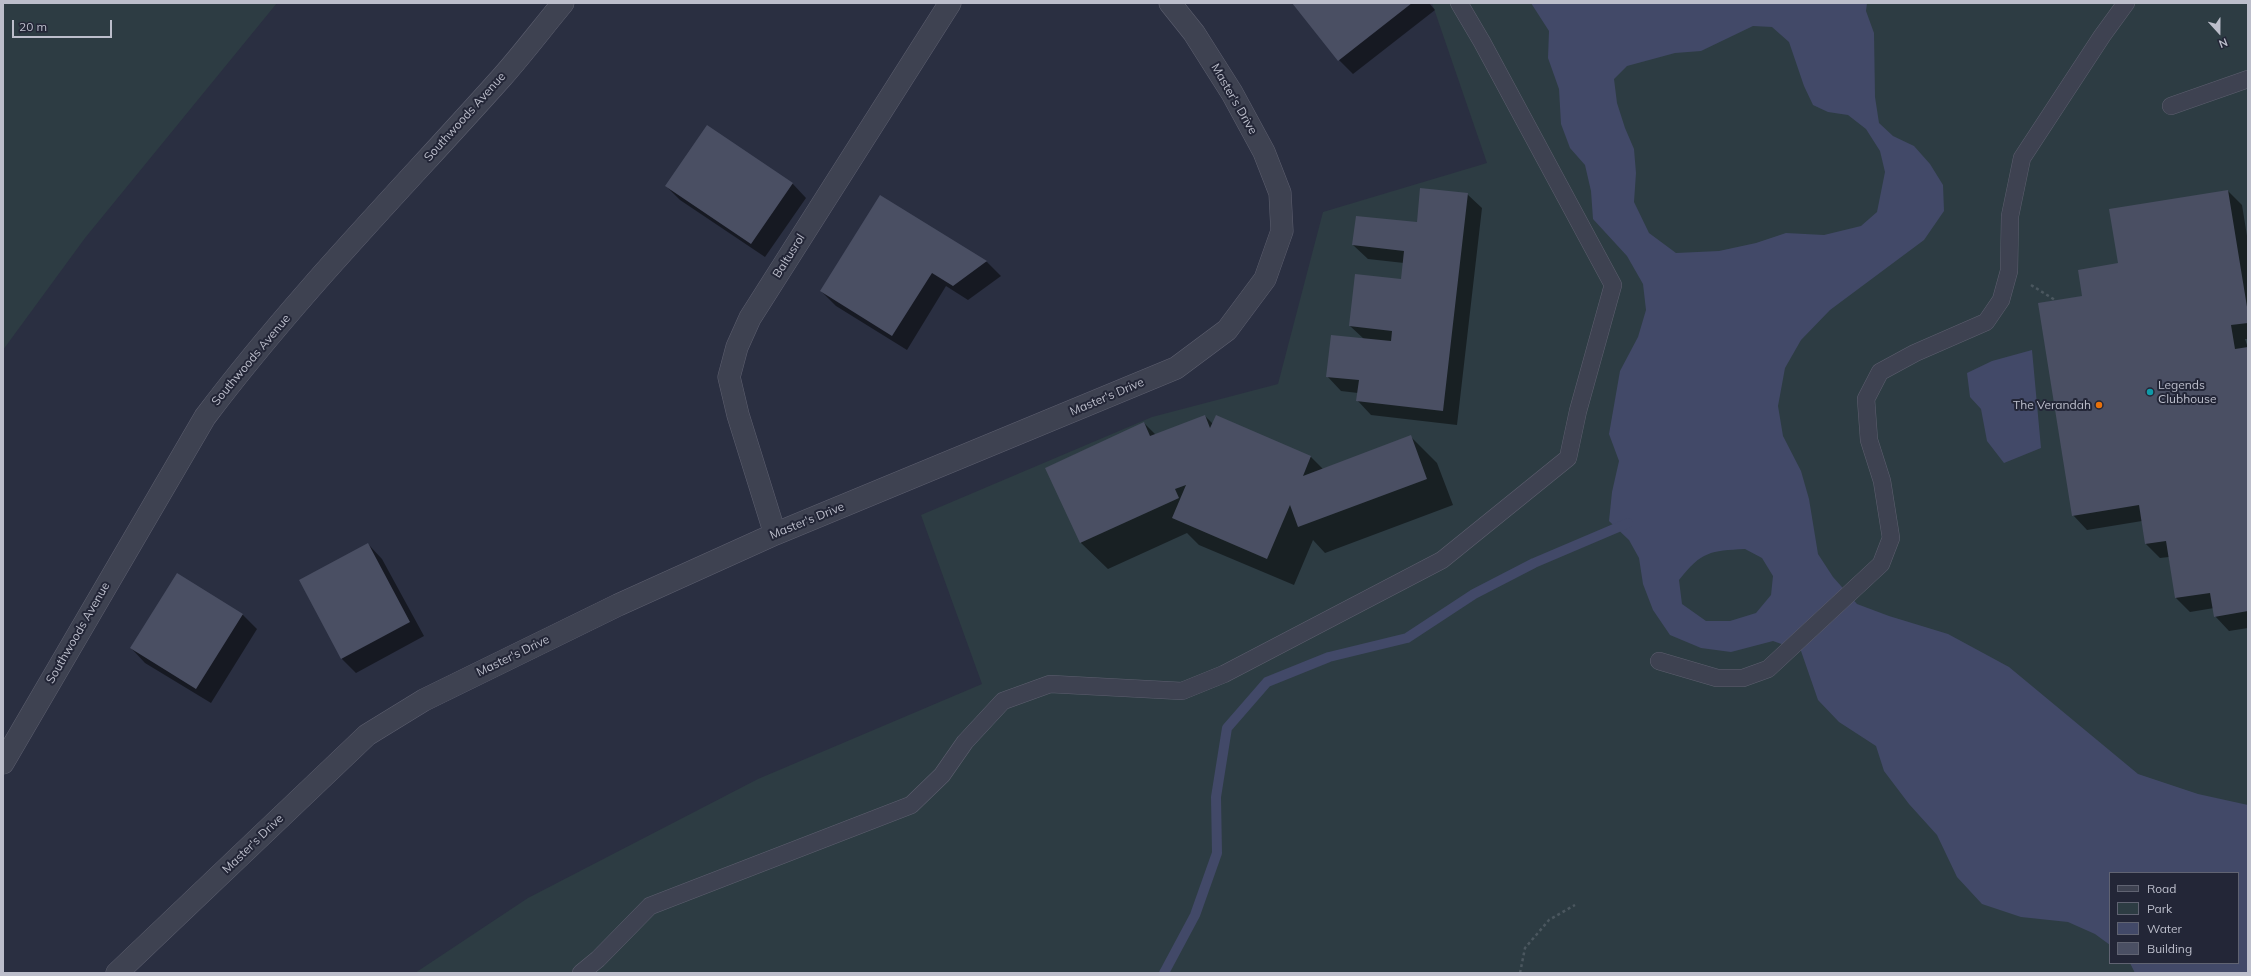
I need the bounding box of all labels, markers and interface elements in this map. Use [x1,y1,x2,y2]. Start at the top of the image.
scale bar [14,12,114,38]
north arrow [2199,12,2239,52]
text: 20 m [19,19,47,34]
text: N [2217,35,2230,51]
street label: Master's Drive [1208,61,1260,137]
street label: Southwoods Avenue [421,70,509,164]
street label: Baltusrol [770,231,808,281]
street label: Southwoods Avenue [209,311,293,409]
street label: Master's Drive [1068,375,1146,419]
place label: Legends Clubhouse [2158,378,2216,406]
marker: Legends Clubhouse [2145,387,2155,397]
place label: The Verandah [2013,398,2091,412]
marker: The Verandah [2094,400,2104,410]
street label: Master's Drive [768,500,846,542]
street label: Southwoods Avenue [43,580,113,686]
street label: Master's Drive [474,632,552,680]
street label: Master's Drive [220,811,286,877]
legend [2109,872,2239,964]
text: Road [2147,881,2176,896]
text: Park [2147,901,2172,916]
text: Water [2147,921,2182,936]
text: Building [2147,941,2192,956]

